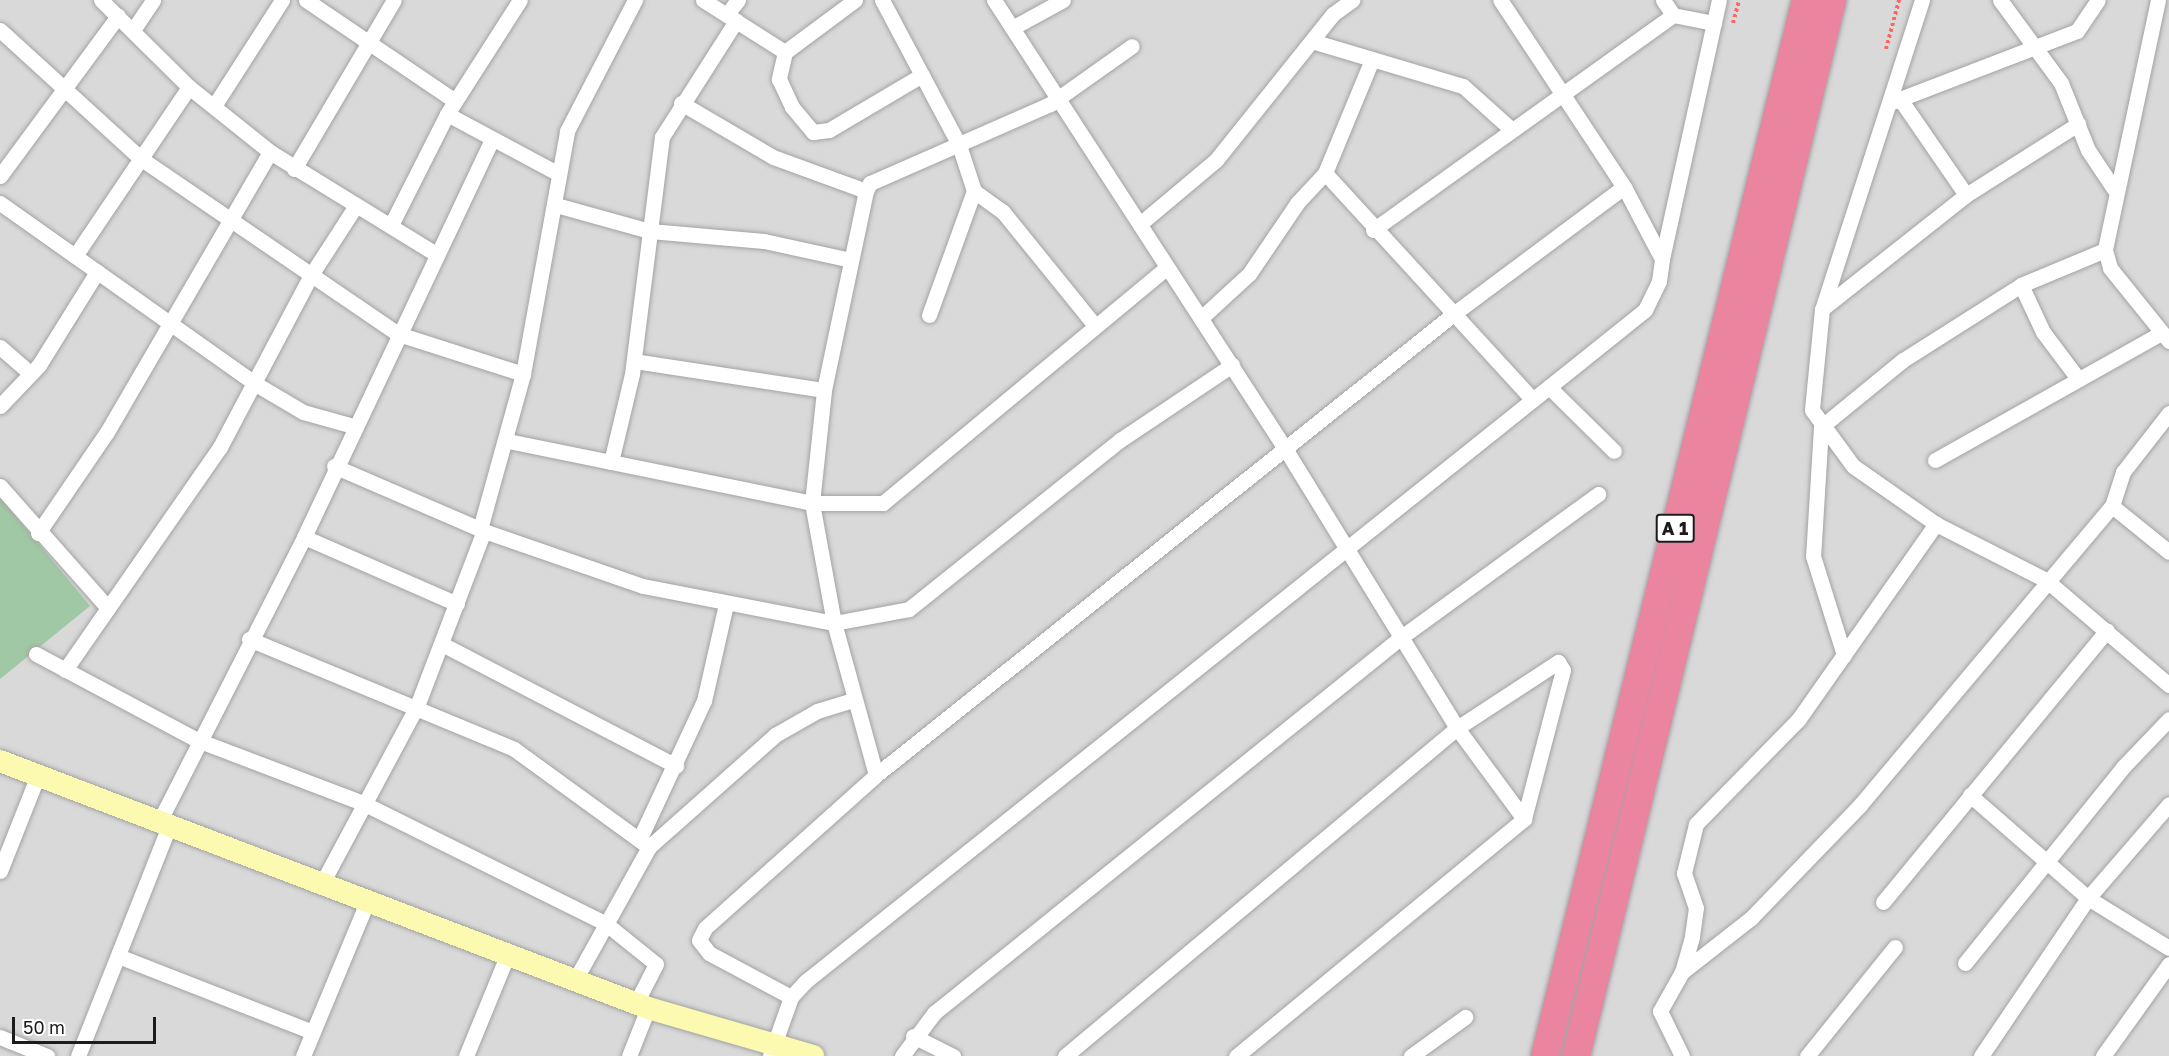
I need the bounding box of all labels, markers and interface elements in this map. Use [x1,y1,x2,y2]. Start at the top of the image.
road number: A 1 [1656,513,1694,543]
scale bar [15,1005,159,1043]
text: 50 m [23,1016,65,1038]

